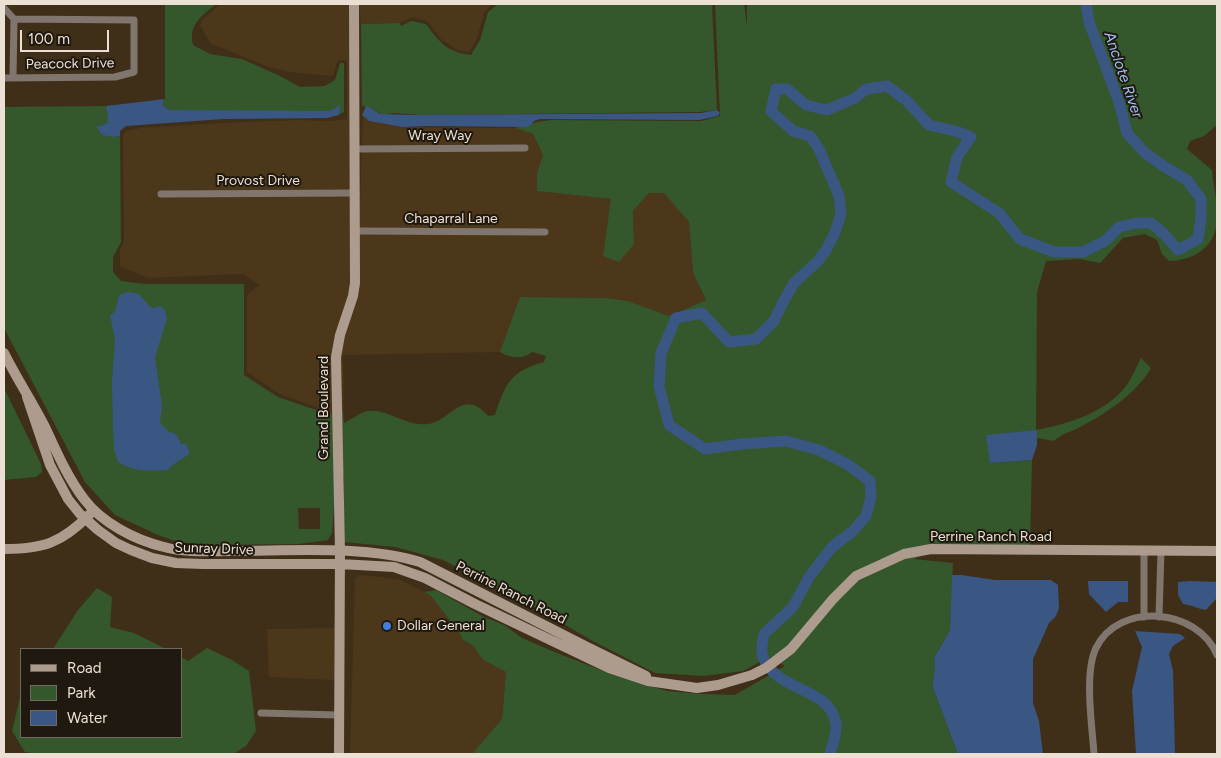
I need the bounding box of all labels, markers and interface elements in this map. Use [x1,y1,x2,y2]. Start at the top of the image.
scale bar [22,20,111,52]
water label: Anclote River [1100,29,1146,121]
text: 100 m [28,30,70,48]
street label: Peacock Drive [26,55,114,73]
street label: Wray Way [408,128,472,144]
street label: Provost Drive [216,173,300,189]
street label: Chaparral Lane [404,211,498,227]
street label: Grand Boulevard [316,356,332,460]
street label: Perrine Ranch Road [930,529,1052,545]
street label: Sunray Drive [174,539,254,559]
street label: Perrine Ranch Road [453,558,569,628]
place label: Dollar General [397,618,485,634]
marker: Dollar General [381,620,393,632]
legend [20,648,182,738]
text: Road [67,659,102,677]
text: Park [67,684,96,702]
text: Water [67,709,107,727]

